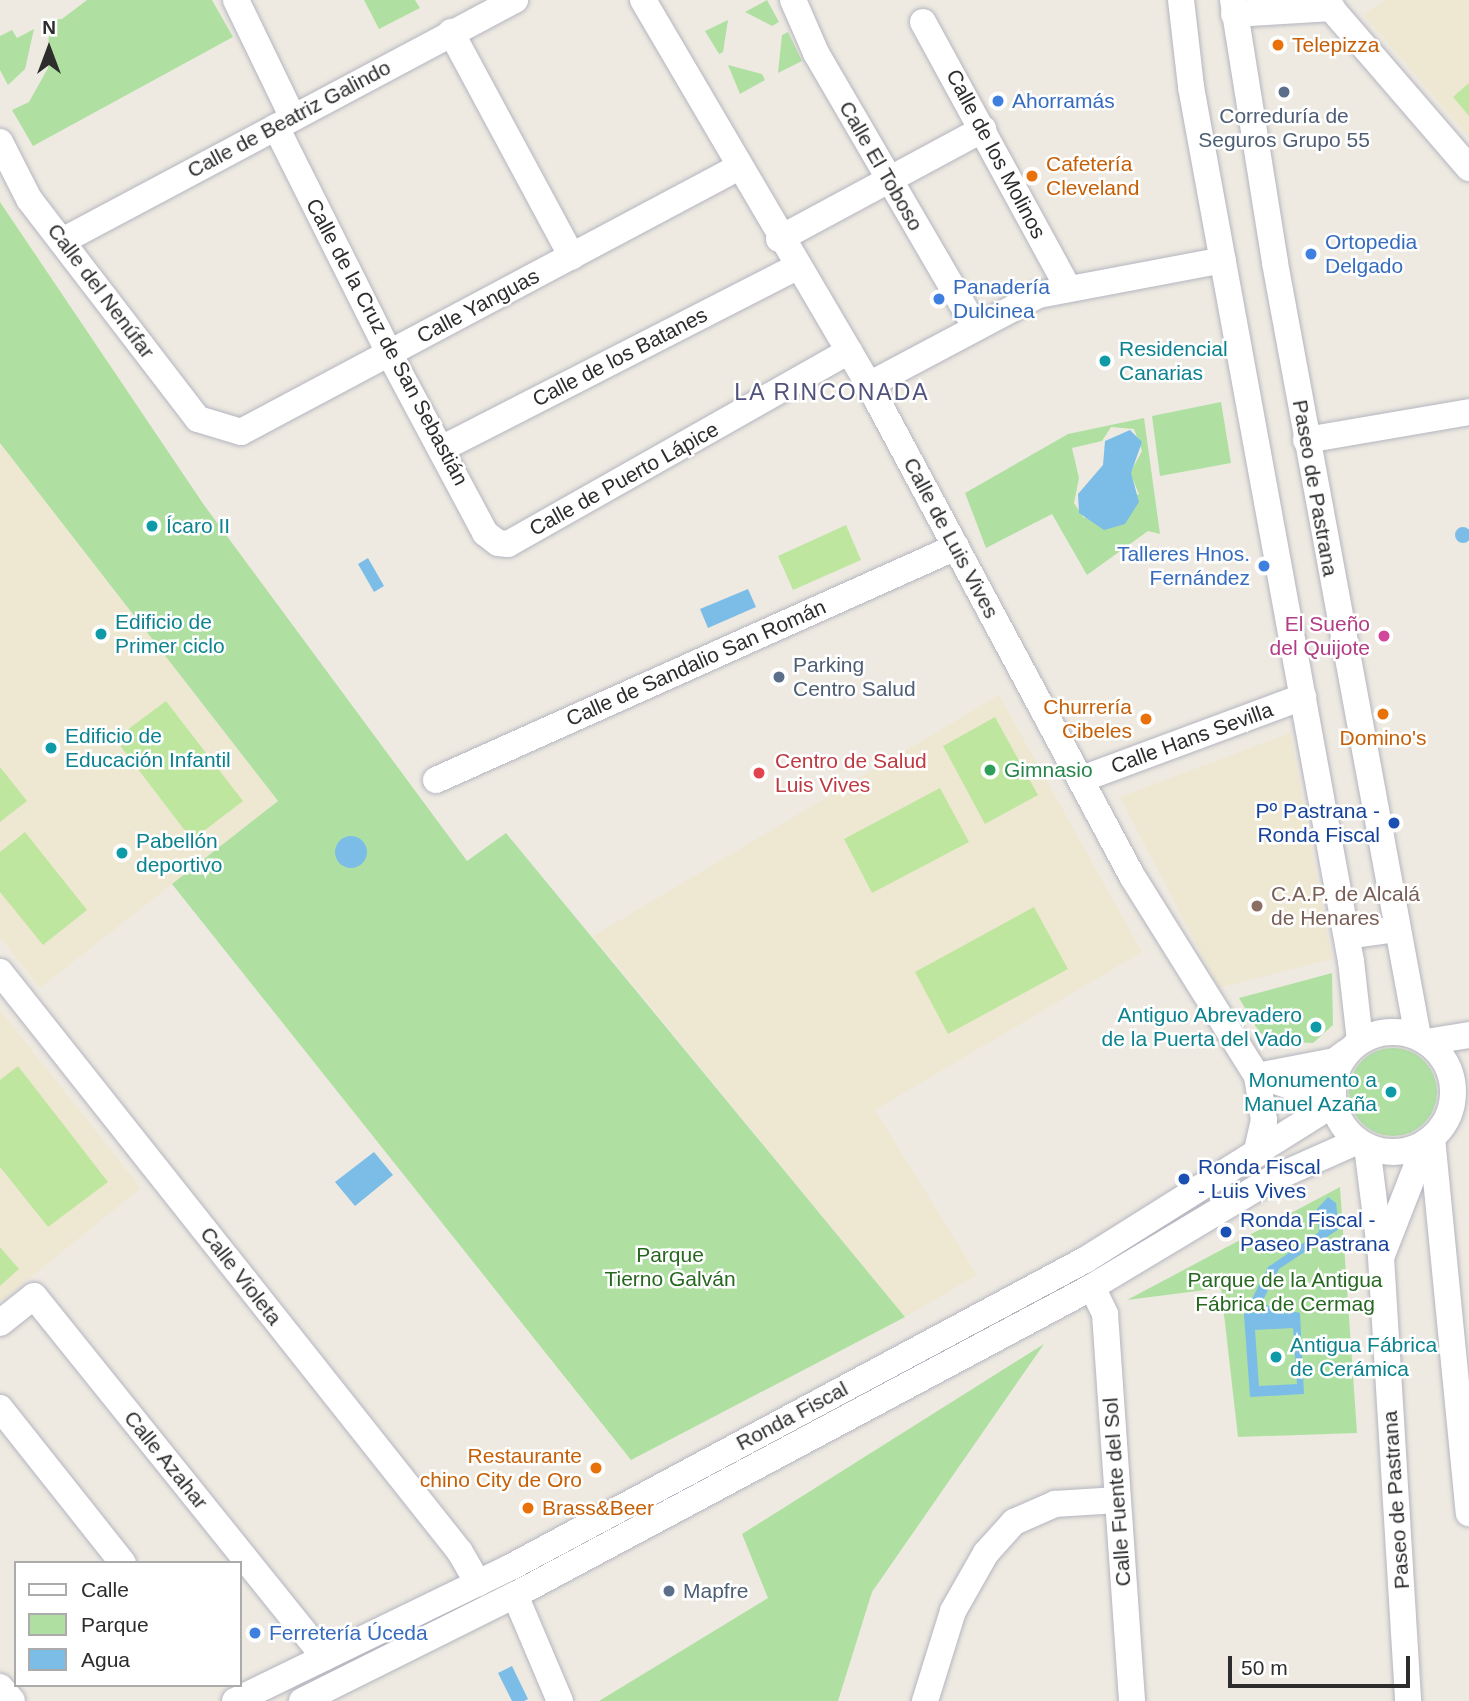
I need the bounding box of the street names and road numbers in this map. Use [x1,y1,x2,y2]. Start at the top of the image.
street label: Calle de Beatriz Galindo [183,55,395,183]
street label: Calle de los Molinos [941,65,1051,243]
street label: Calle El Toboso [834,97,928,235]
street label: Calle de la Cruz de San Sebastián [301,194,473,490]
street label: Calle del Nenúfar [42,219,160,363]
street label: Calle Yanguas [412,263,544,349]
street label: Calle de los Batanes [528,302,712,412]
street label: Paseo de Pastrana [1287,398,1343,578]
street label: Calle de Puerto Lápice [525,416,723,542]
street label: Calle de Luis Vives [898,453,1004,623]
street label: Calle de Sandalio San Román [562,594,830,732]
street label: Calle Hans Sevilla [1108,697,1276,779]
street label: Calle Violeta [195,1222,287,1330]
street label: Ronda Fiscal [732,1376,852,1456]
street label: Calle Fuente del Sol [1098,1397,1136,1587]
street label: Calle Azahar [118,1405,214,1515]
street label: Paseo de Pastrana [1377,1410,1415,1590]

